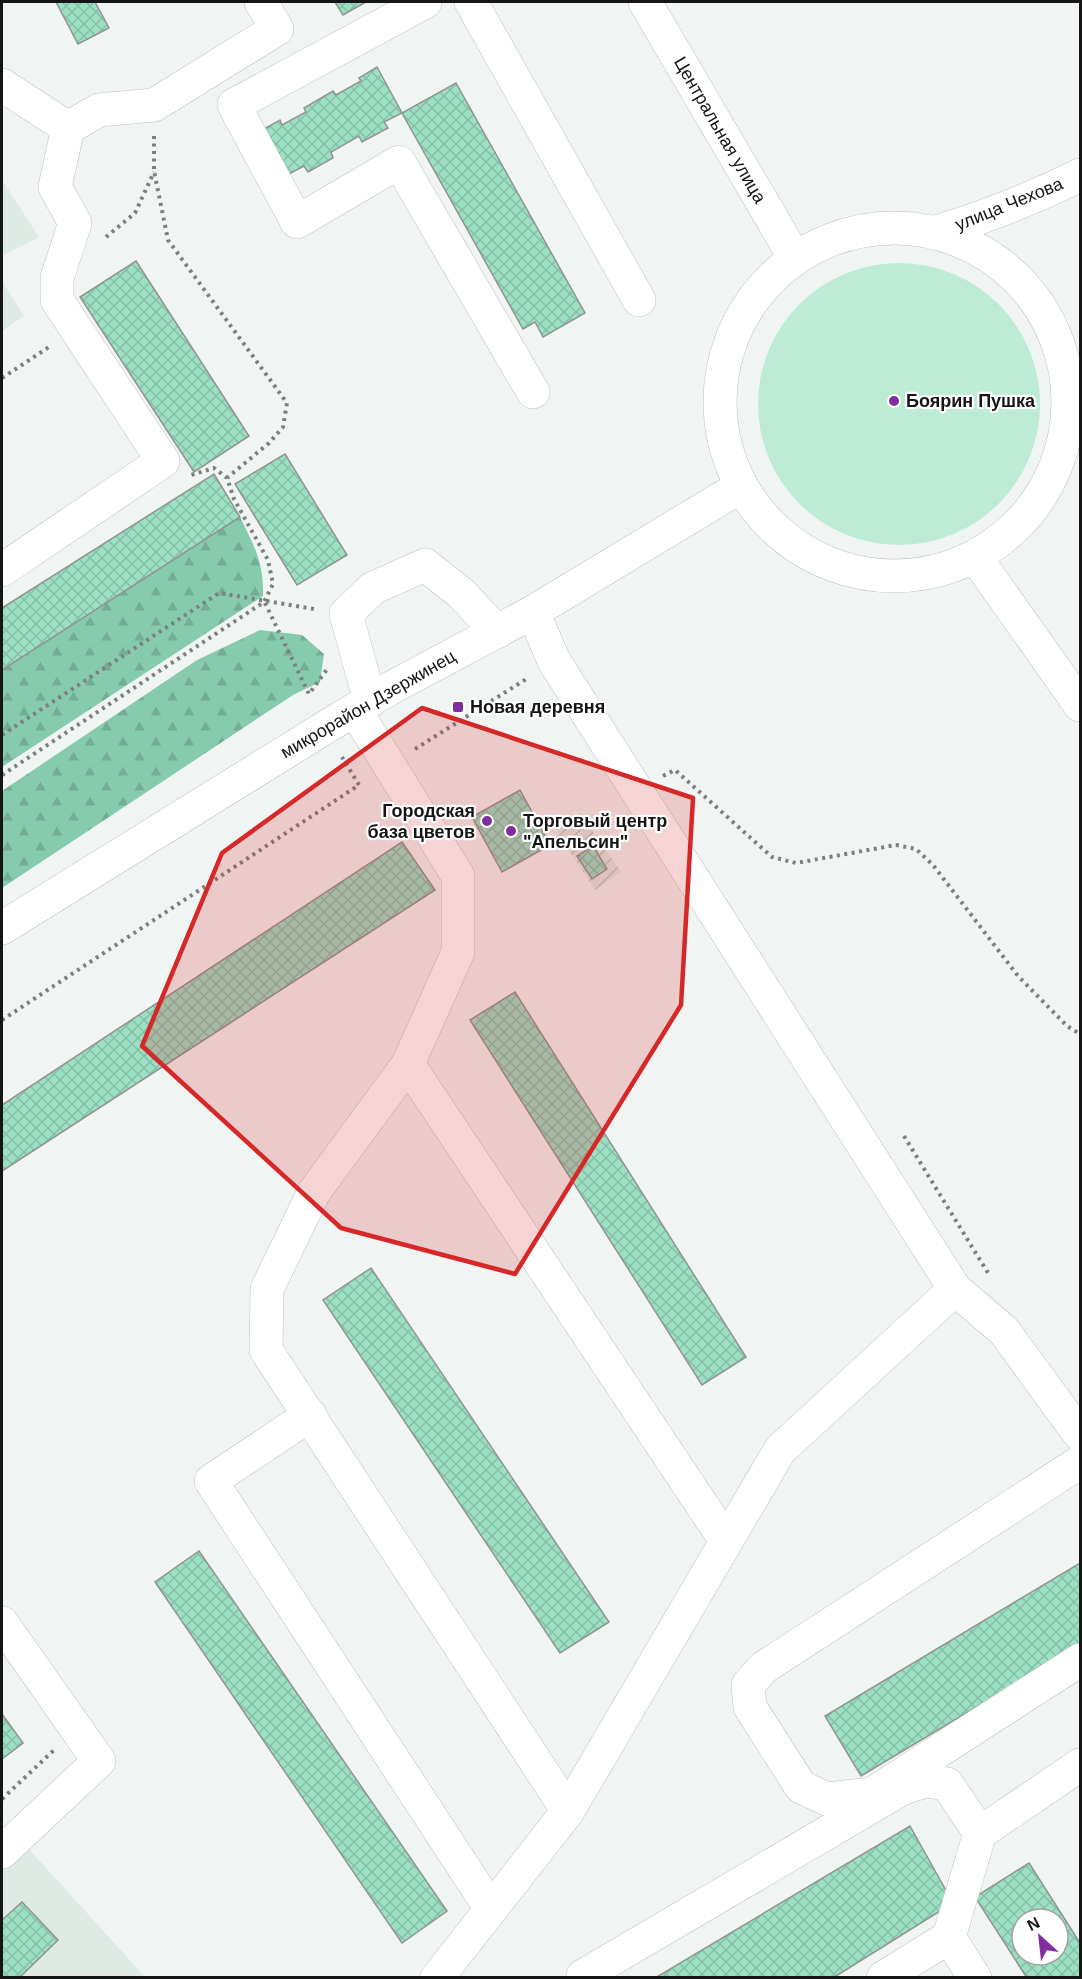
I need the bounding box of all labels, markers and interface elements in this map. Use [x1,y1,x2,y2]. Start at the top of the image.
street label: Центральная улица [670,53,771,208]
street label: улица Чехова [952,173,1067,235]
place label: Боярин Пушка [906,391,1036,411]
marker: Боярин Пушка [887,394,901,408]
street label: микрорайон Дзержинец [277,646,459,762]
place label: Новая деревня [470,697,605,717]
marker: Новая деревня [451,700,465,714]
place label: Городская база цветов [368,801,475,842]
place label: Торговый центр "Апельсин" [523,811,667,852]
marker: Городская база цветов [480,814,494,828]
marker: Торговый центр "Апельсин" [504,824,518,838]
north arrow [1010,1907,1070,1967]
text: N [1024,1914,1042,1934]

